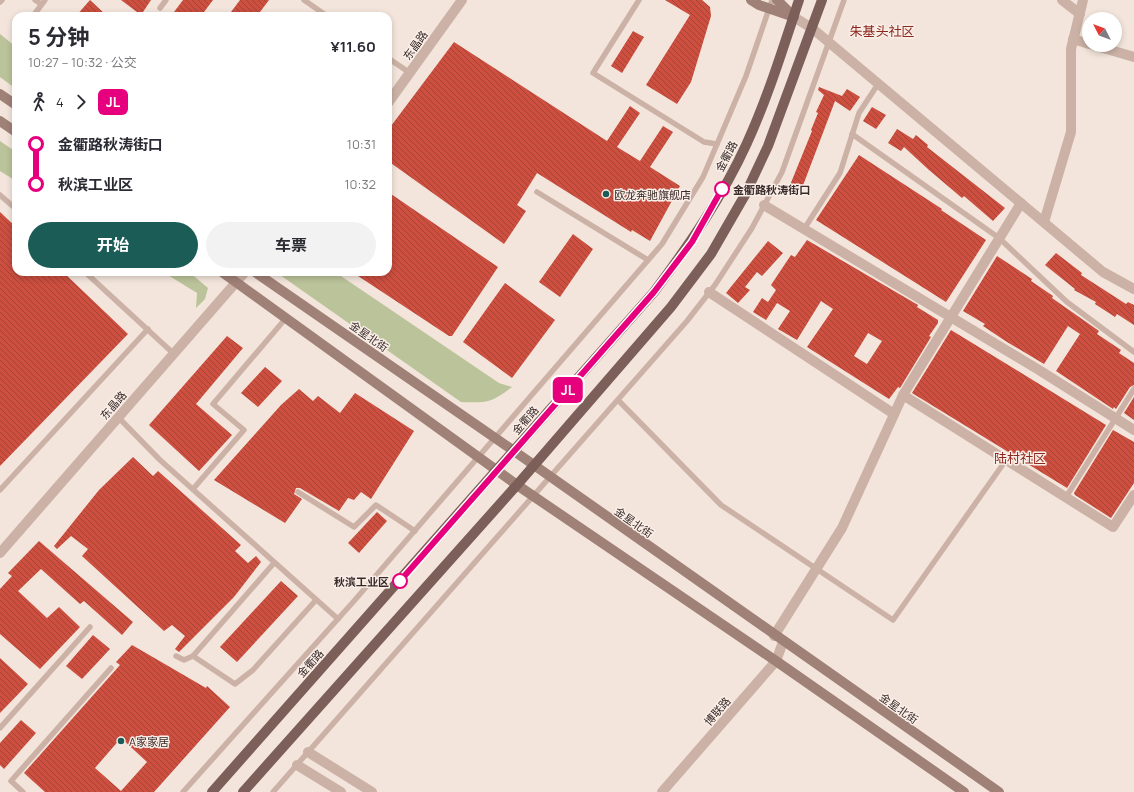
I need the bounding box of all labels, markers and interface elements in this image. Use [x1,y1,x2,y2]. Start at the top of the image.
north arrow [1082,12,1122,52]
map controls [1082,12,1122,52]
text: 5 分钟 [28,22,89,52]
district label: 朱基头社区 [849,22,915,40]
street label: 东晶路 [399,27,431,63]
text: ¥11.60 [331,36,376,57]
text: 10:27 – 10:32 · 公交 [28,53,137,71]
icon: walk [28,91,50,113]
icon: forward [70,91,92,113]
text: JL [106,92,120,111]
text: 4 [56,93,64,111]
text: 金衢路秋涛街口 [58,134,163,155]
text: 10:31 [347,135,376,153]
street label: 金衢路 [712,138,740,174]
text: 秋滨工业区 [58,174,133,195]
text: 10:32 [345,175,376,193]
marker: 金衢路秋涛街口 [714,181,730,197]
place label: 金衢路秋涛街口 [733,182,810,197]
place label: 欧龙奔驰旗舰店 [614,187,691,202]
marker: 欧龙奔驰旗舰店 [601,189,611,199]
button: 开始 [28,222,198,268]
button: 车票 [206,222,376,268]
street label: 金星北街 [347,317,391,355]
line badge: JL [550,377,586,403]
text: JL [561,380,575,399]
street label: 东晶路 [97,388,129,422]
street label: 金衢路 [509,403,541,437]
district label: 陆村社区 [994,449,1046,467]
street label: 金星北街 [612,503,656,541]
marker: 秋滨工业区 [392,573,408,589]
place label: 秋滨工业区 [334,574,389,589]
street label: 金衢路 [293,646,327,680]
street label: 金星北街 [877,689,921,727]
street label: 博联路 [701,694,733,728]
place label: A家家居 [129,734,169,749]
marker: A家家居 [116,736,126,746]

